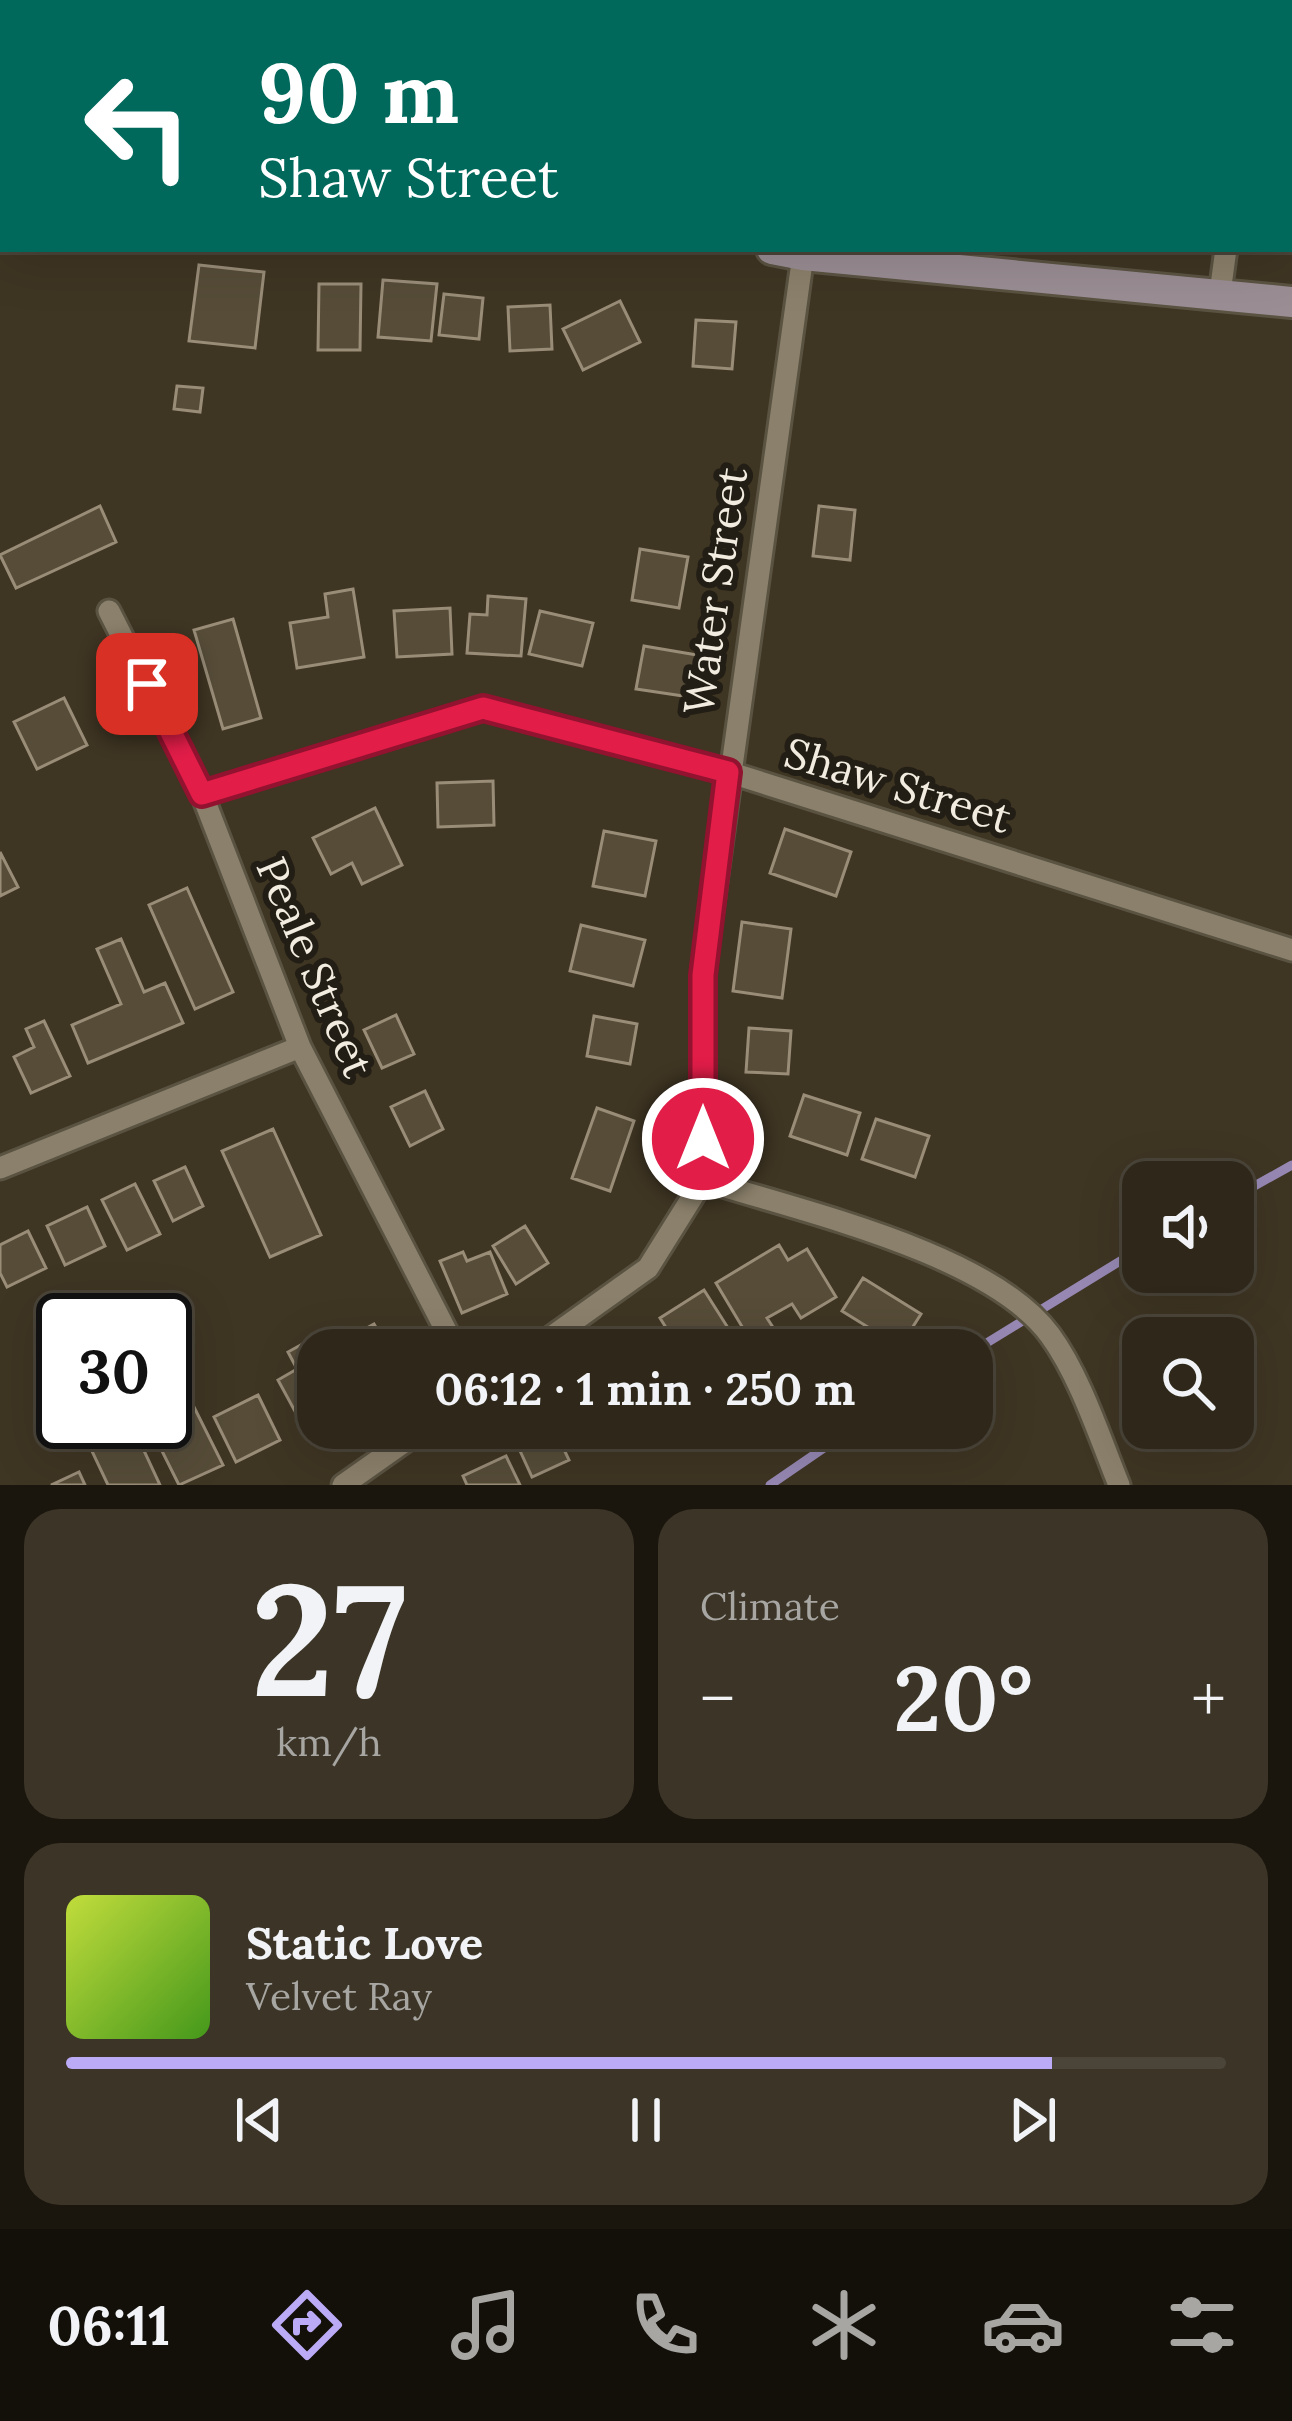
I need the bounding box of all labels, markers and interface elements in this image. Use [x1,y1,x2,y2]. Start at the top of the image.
text: 90 m [258,38,459,146]
icon: left [60,48,216,204]
text: Shaw Street [258,143,559,212]
street label: Water Street [671,463,759,718]
pin [96,633,198,735]
icon: arrive [114,651,180,717]
street label: Shaw Street [778,725,1018,845]
street label: Peale Street [244,849,386,1086]
position arrow [640,1076,766,1202]
map controls [1122,1161,1254,1449]
button: sound [1122,1161,1254,1293]
speed limit sign: 30 [36,1293,192,1449]
button: search [1122,1317,1254,1449]
text: 06:12 · 1 min · 250 m [435,1360,855,1417]
text: 27 [251,1539,407,1739]
text: Climate [700,1581,840,1631]
text: 20° [893,1640,1033,1756]
text: − [700,1656,735,1740]
text: + [1191,1656,1226,1740]
text: km/h [276,1717,382,1767]
text: Static Love [246,1914,483,1971]
text: Velvet Ray [246,1971,432,2021]
icon: previous [226,2087,292,2153]
icon: pause [613,2087,679,2153]
icon: next [1000,2087,1066,2153]
icon: directions [265,2283,349,2367]
icon: music [444,2283,528,2367]
icon: phone [623,2283,707,2367]
icon: climate [802,2283,886,2367]
icon: car [981,2283,1065,2367]
icon: filters [1160,2283,1244,2367]
text: 06:11 [48,2291,170,2360]

